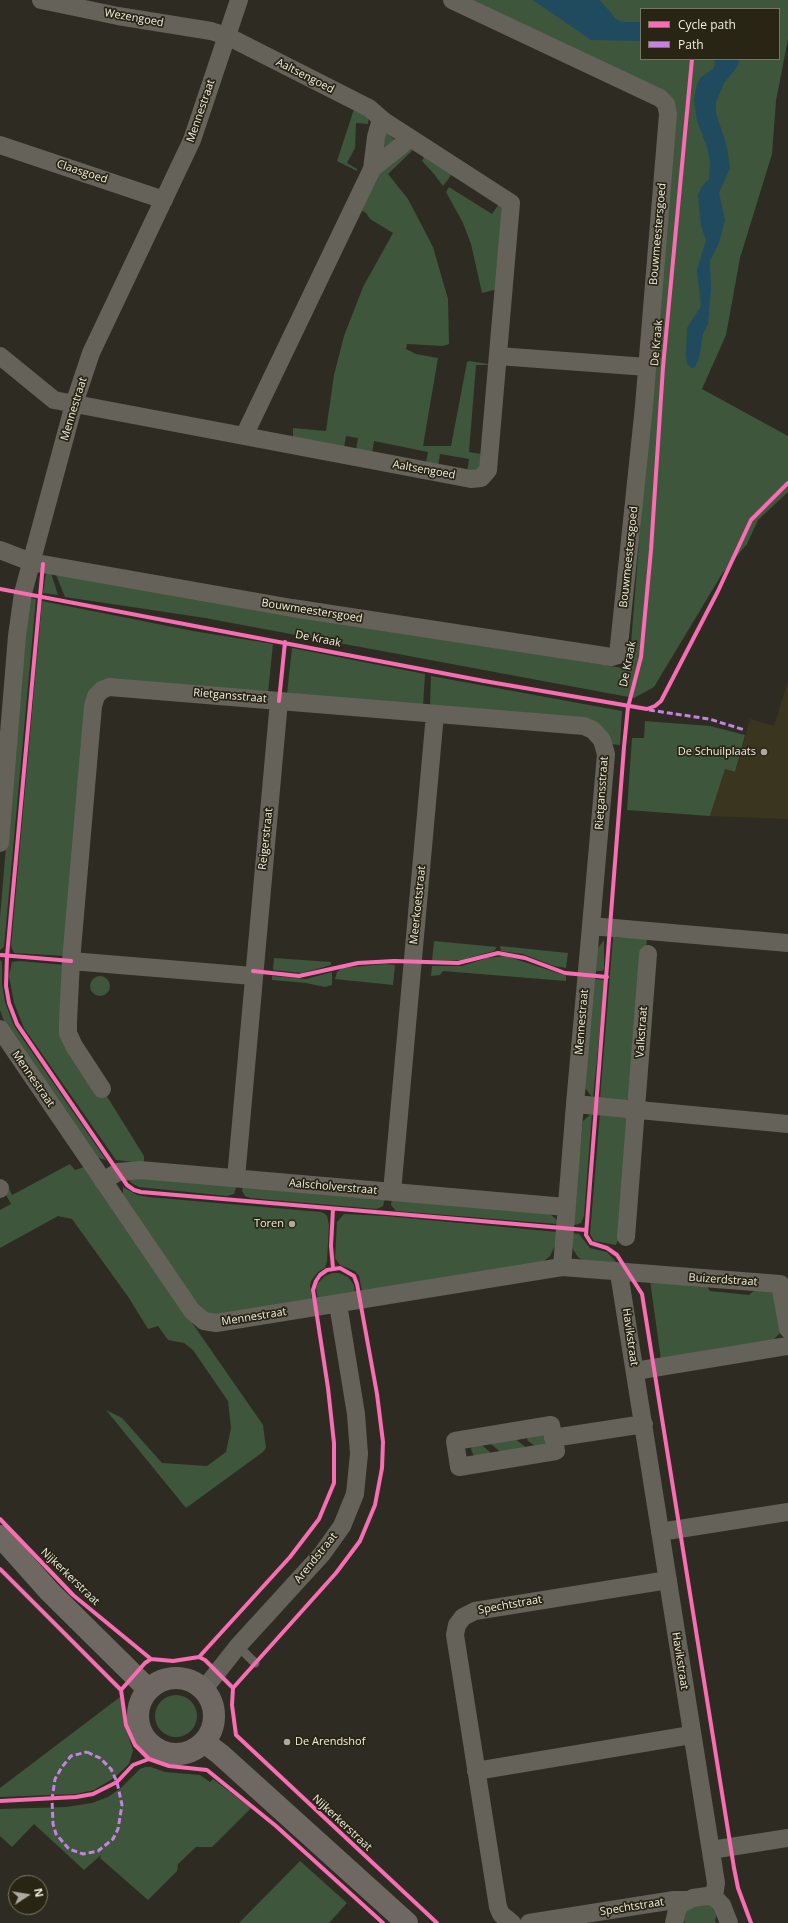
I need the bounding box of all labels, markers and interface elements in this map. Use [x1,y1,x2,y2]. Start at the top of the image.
street label: Wezengoed [103,6,165,30]
legend [640,8,780,60]
text: Cycle path [678,16,736,33]
text: Path [678,36,704,53]
street label: Aaltsengoed [274,56,336,96]
street label: Mennestraat [184,78,218,144]
street label: Claasgoed [55,158,109,186]
street label: Bouwmeestersgoed [647,183,669,285]
street label: De Kraak [648,319,666,367]
street label: Mennestraat [58,376,90,442]
street label: Aaltsengoed [392,458,456,482]
street label: Bouwmeestersgoed [617,506,641,608]
street label: Bouwmeestersgoed [261,596,363,626]
street label: De Kraak [294,628,342,650]
street label: De Kraak [617,640,639,688]
street label: Rietgansstraat [193,686,267,706]
place label: De Schuilplaats [678,745,756,759]
marker: De Schuilplaats [759,747,769,757]
street label: Rietgansstraat [593,756,611,830]
street label: Reigerstraat [256,807,276,871]
street label: Meerkoetstraat [407,865,429,945]
street label: Mennestraat [573,989,591,1055]
street label: Valkstraat [634,1006,650,1058]
street label: Mennestraat [9,1048,57,1110]
street label: Aalscholverstraat [288,1177,378,1197]
place label: Toren [254,1217,284,1231]
marker: Toren [287,1219,297,1229]
street label: Buizerdstraat [688,1271,758,1289]
street label: Mennestraat [221,1305,287,1329]
street label: Havikstraat [619,1307,641,1367]
street label: Arendstraat [292,1530,340,1586]
street label: Nijkerkerstraat [38,1546,102,1608]
street label: Spechtstraat [477,1593,543,1617]
street label: Havikstraat [669,1631,691,1691]
place label: De Arendshof [295,1735,365,1749]
marker: De Arendshof [282,1737,292,1747]
street label: Nijkerkerstraat [310,1792,374,1854]
north arrow [8,1875,48,1915]
text: N [31,1887,48,1899]
street label: Spechtstraat [599,1895,665,1919]

